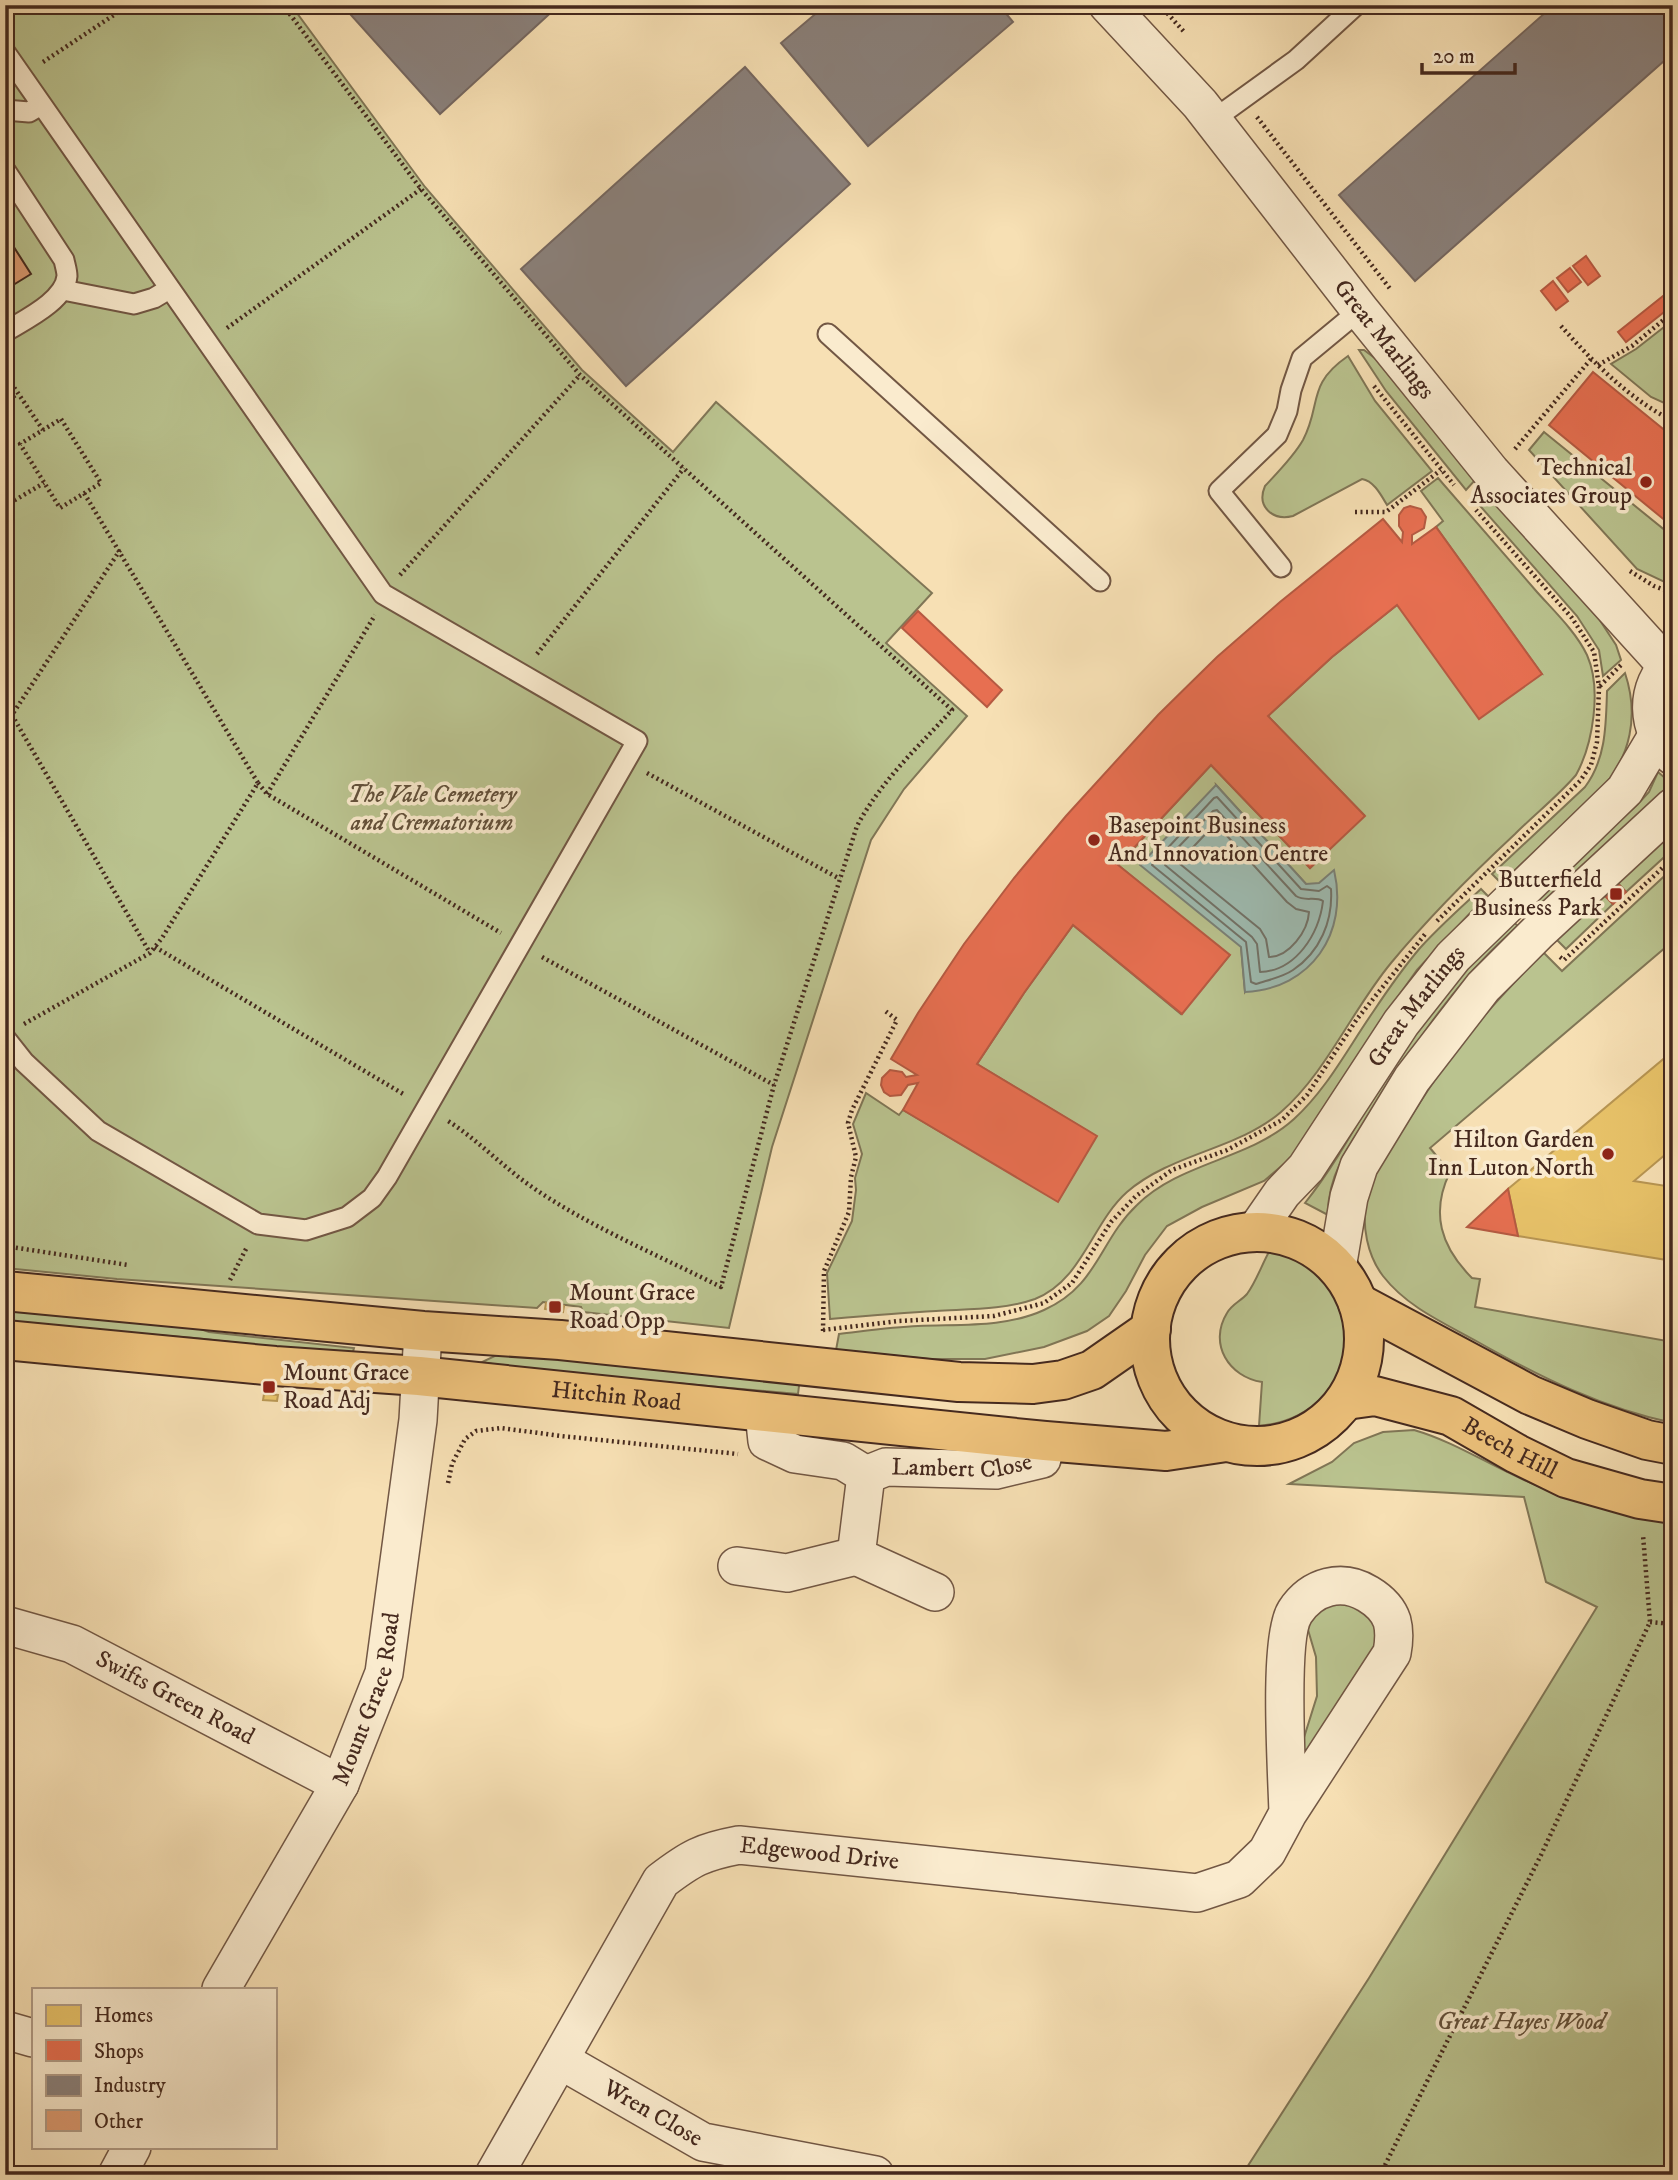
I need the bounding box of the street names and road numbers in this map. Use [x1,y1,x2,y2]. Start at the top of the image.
street label: Great Marlings [1327,273,1441,405]
street label: Great Marlings [1361,938,1471,1073]
street label: Hitchin Road [550,1375,683,1418]
street label: Beech Hill [1457,1411,1563,1487]
street label: Lambert Close [891,1447,1035,1485]
street label: Mount Grace Road [326,1610,407,1790]
street label: Swifts Green Road [90,1644,260,1752]
street label: Edgewood Drive [738,1830,900,1877]
street label: Wren Close [597,2072,708,2154]

